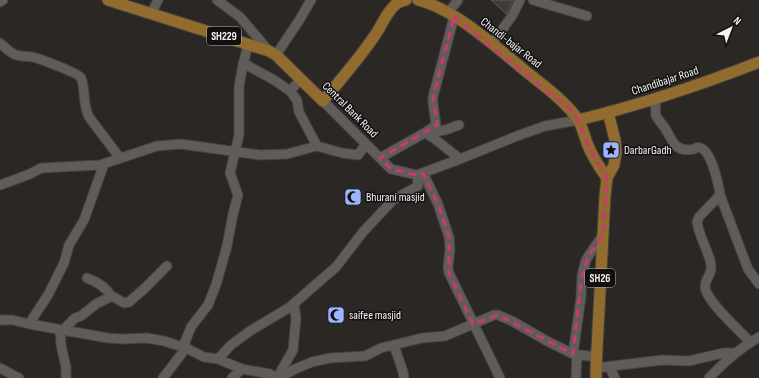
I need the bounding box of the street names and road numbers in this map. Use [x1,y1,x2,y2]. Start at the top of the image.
street label: Chandi-bajar Road [477,14,545,72]
road number: SH229 [207,27,241,45]
street label: Chandibajar Road [630,63,700,99]
street label: Central Bank Road [319,79,381,141]
road number: SH26 [585,269,615,287]

